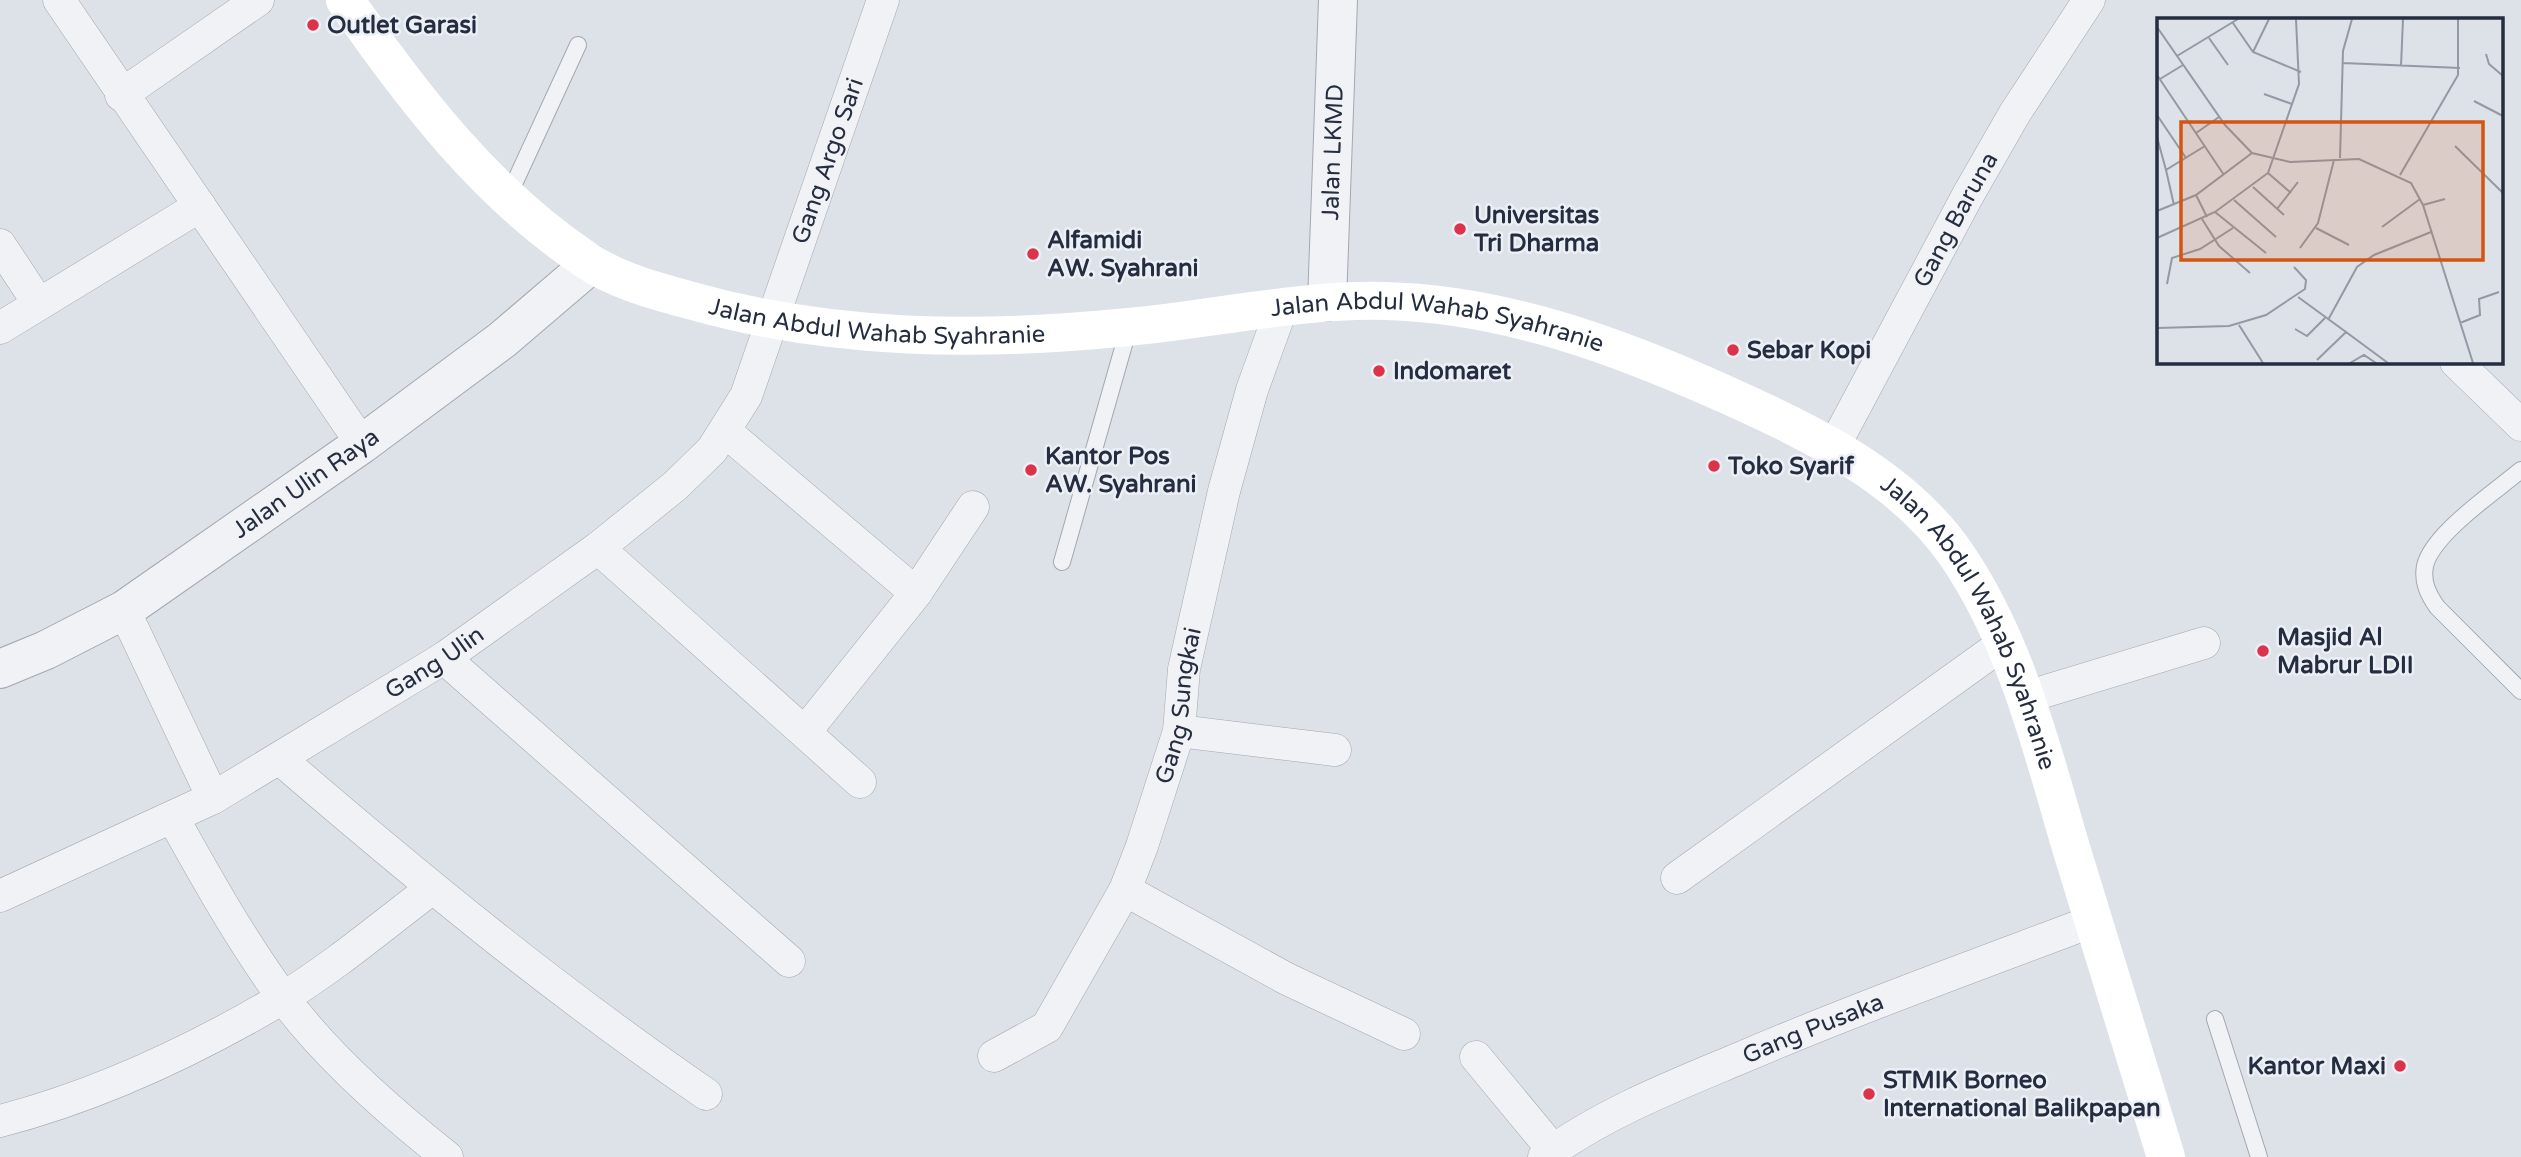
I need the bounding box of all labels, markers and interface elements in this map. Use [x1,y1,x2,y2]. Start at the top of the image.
place label: Outlet Garasi [327,11,477,40]
marker: Outlet Garasi [305,17,321,33]
inset map [2157,18,2504,364]
street label: Gang Argo Sari [785,74,869,248]
street label: Jalan LKMD [1315,84,1349,221]
street label: Gang Baruna [1907,147,2004,292]
place label: Universitas Tri Dharma [1473,201,1599,258]
marker: Universitas Tri Dharma [1452,221,1468,237]
place label: Alfamidi AW. Syahrani [1047,226,1199,283]
marker: Alfamidi AW. Syahrani [1025,246,1041,262]
street label: Jalan Abdul Wahab Syahranie [1269,286,1608,358]
street label: Jalan Abdul Wahab Syahranie [706,292,1046,350]
place label: Sebar Kopi [1747,336,1871,365]
marker: Sebar Kopi [1725,342,1741,358]
place label: Indomaret [1393,357,1512,386]
marker: Indomaret [1371,363,1387,379]
street label: Jalan Ulin Raya [227,422,385,544]
place label: Kantor Pos AW. Syahrani [1045,442,1197,499]
place label: Toko Syarif [1727,452,1855,481]
marker: Toko Syarif [1706,458,1722,474]
marker: Kantor Pos AW. Syahrani [1023,462,1039,478]
street label: Jalan Abdul Wahab Syahranie [1875,469,2062,773]
street label: Gang Ulin [379,620,489,705]
place label: Masjid Al Mabrur LDII [2277,623,2414,680]
street label: Gang Sungkai [1148,625,1207,787]
marker: Masjid Al Mabrur LDII [2255,643,2271,659]
street label: Gang Pusaka [1738,987,1888,1070]
place label: Kantor Maxi [2247,1052,2386,1081]
marker: Kantor Maxi [2392,1058,2408,1074]
place label: STMIK Borneo International Balikpapan [1883,1066,2161,1123]
marker: STMIK Borneo International Balikpapan [1861,1086,1877,1102]

